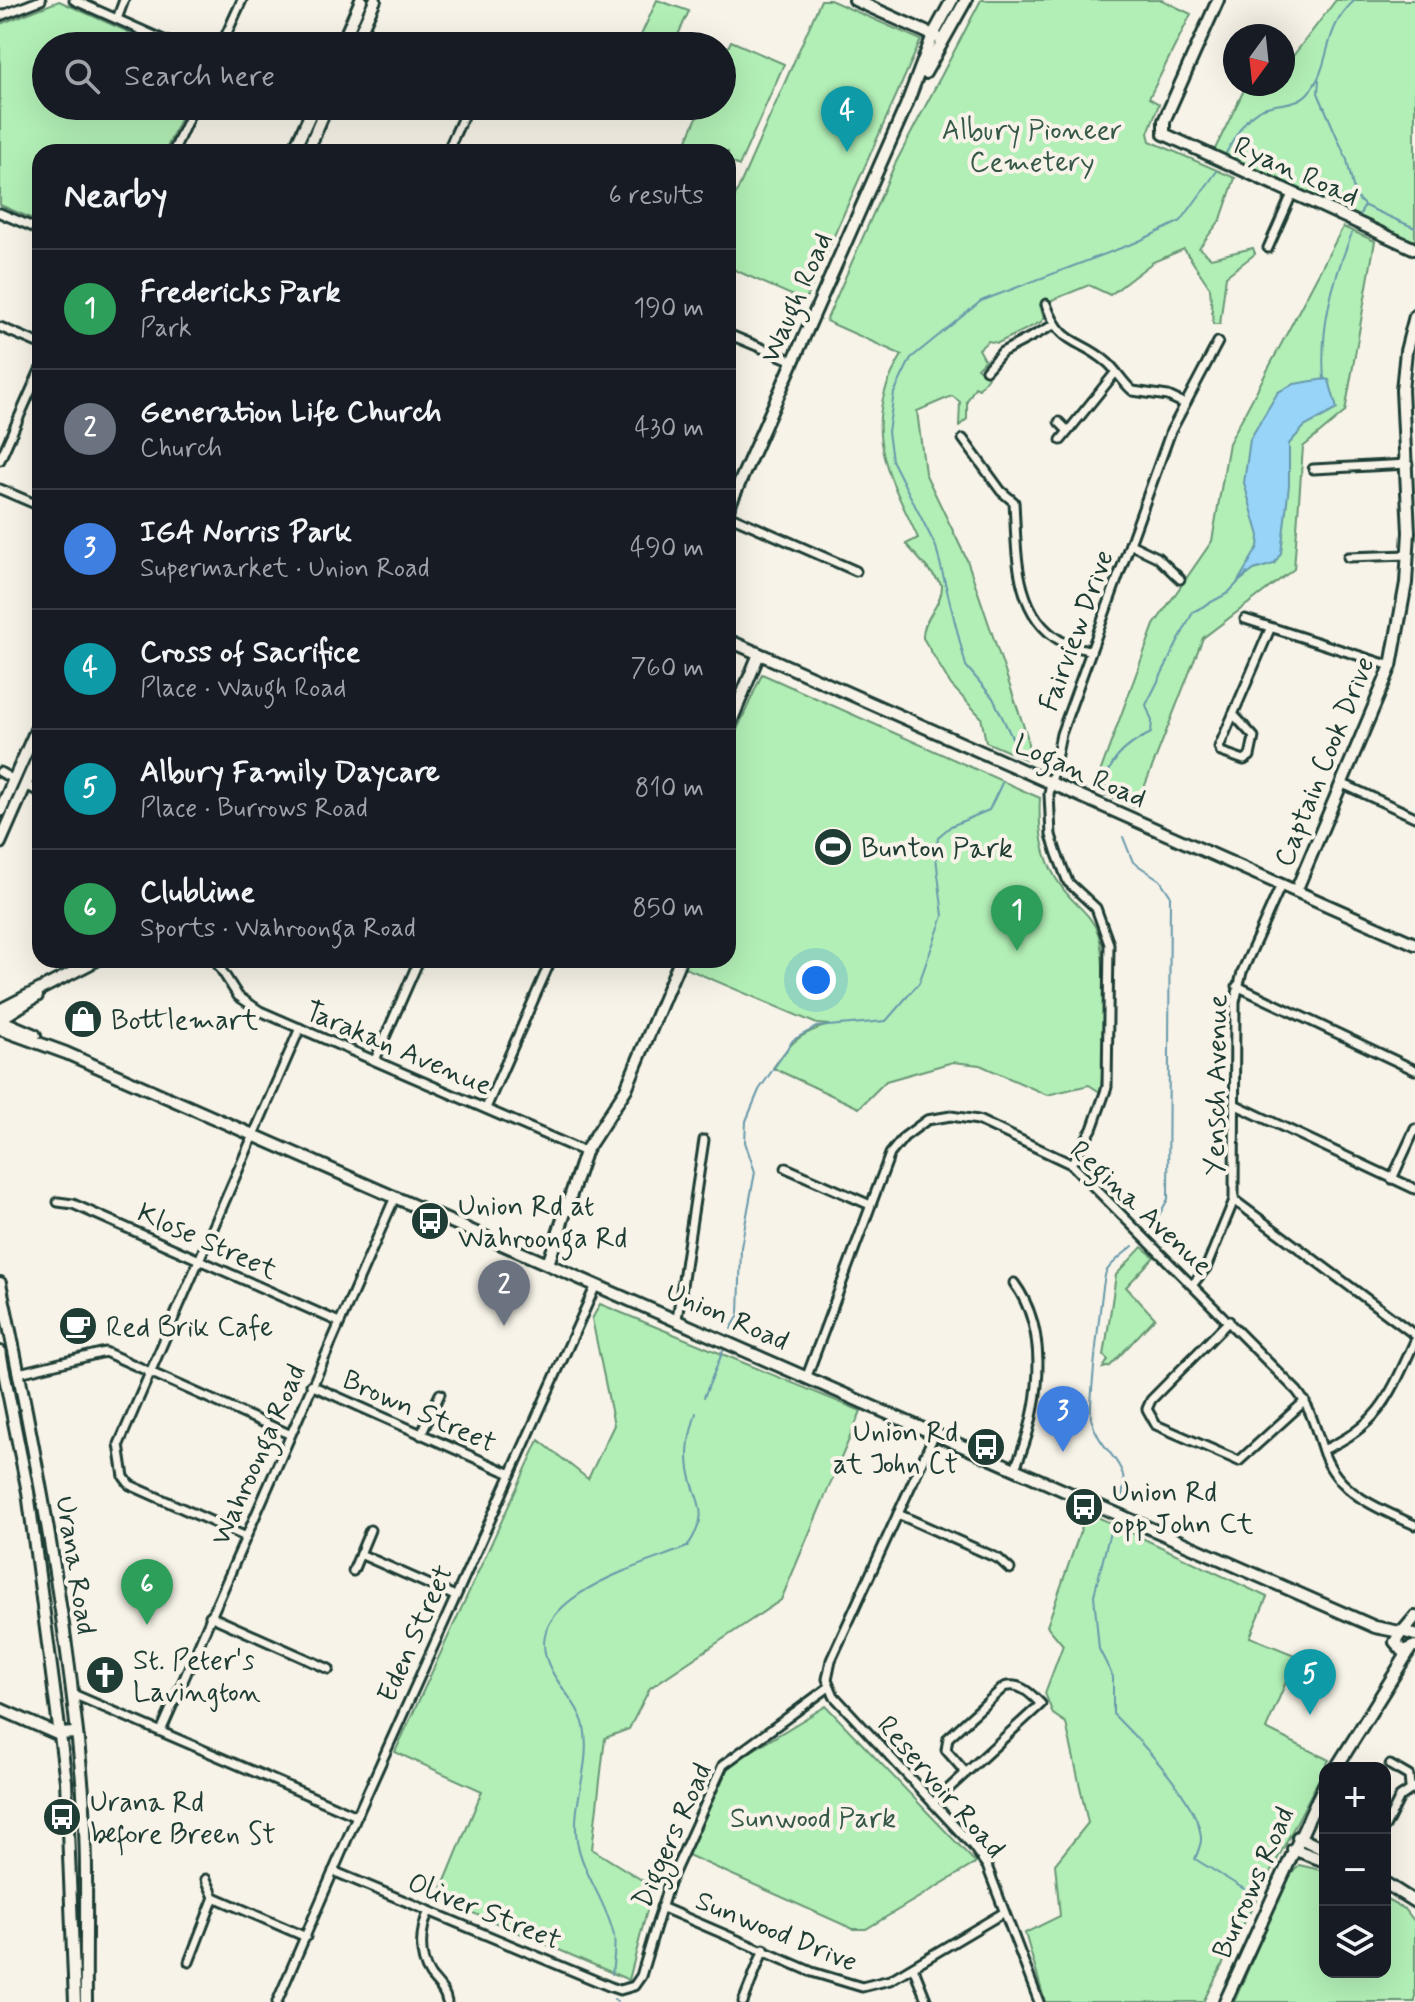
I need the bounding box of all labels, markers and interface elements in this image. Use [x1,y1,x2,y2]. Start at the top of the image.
north arrow [1223,24,1295,96]
search box [32,32,736,120]
icon: search [60,54,104,98]
text: Search here [124,57,275,96]
pin: 4 [821,86,873,152]
park label: Albury Pioneer Cemetery [942,113,1122,182]
street label: Ryan Road [1228,128,1364,216]
text: Nearby [64,174,168,219]
text: 6 results [609,179,704,213]
street label: Waugh Road [752,227,845,370]
text: Fredericks Park [140,273,341,312]
text: 1 [84,292,96,326]
text: 190 m [634,292,704,326]
text: Park [140,312,192,346]
text: Generation Life Church [140,393,442,432]
text: 2 [84,412,96,446]
text: 430 m [635,412,704,446]
text: Church [140,432,222,466]
text: IGA Norris Park [140,513,352,552]
text: 3 [84,532,96,566]
text: 490 m [630,532,704,566]
street label: Fairview Drive [1031,545,1124,717]
text: Supermarket · Union Road [140,552,430,586]
text: Cross of Sacrifice [140,633,360,672]
street label: Captain Cook Drive [1266,651,1384,873]
text: 4 [82,652,98,686]
text: 760 m [630,652,704,686]
text: Place · Waugh Road [140,672,346,706]
street label: Logan Road [1007,727,1152,821]
text: Albury Family Daycare [140,753,440,792]
text: 5 [82,772,98,806]
text: 810 m [635,772,704,806]
text: Place · Burrows Road [140,792,368,826]
sports icon: Bunton Park [812,826,854,868]
place label: Bunton Park [861,831,1013,868]
text: Clublime [140,873,255,912]
pin: 1 [991,885,1043,951]
text: 6 [83,892,97,926]
text: 850 m [632,892,704,926]
text: Sports · Wahroonga Road [140,912,416,946]
your location [796,960,836,1000]
street label: Tarakan Avenue [299,993,497,1105]
street label: Yensch Avenue [1197,994,1238,1176]
shop icon: Bottlemart [62,998,104,1040]
place label: Bottlemart [111,1003,259,1040]
street label: Regina Avenue [1059,1133,1220,1287]
place label: Union Rd at Wahroonga Rd [458,1189,627,1261]
street label: Klose Street [131,1195,283,1290]
bus stop icon: Union Rd at Wahroonga Rd [409,1200,451,1242]
pin: 2 [478,1260,530,1326]
street label: Union Road [660,1274,794,1361]
cafe icon: Red Brik Cafe [57,1305,99,1347]
place label: Red Brik Cafe [106,1310,273,1347]
street label: Wahroonga Road [203,1359,318,1553]
street label: Brown Street [336,1362,502,1463]
pin: 3 [1037,1386,1089,1452]
place label: Union Rd at John Ct [833,1415,958,1484]
bus stop icon: Union Rd at John Ct [965,1426,1007,1468]
place label: Union Rd opp John Ct [1112,1475,1254,1544]
bus stop icon: Union Rd opp John Ct [1063,1486,1105,1528]
street label: Urana Road [45,1493,104,1637]
pin: 6 [121,1559,173,1625]
street label: Eden Street [370,1559,463,1709]
place label: St. Peter's Lavington [133,1643,261,1712]
pin: 5 [1284,1649,1336,1715]
church icon: St. Peter's Lavington [84,1654,126,1696]
street label: Reservoir Road [868,1708,1012,1867]
street label: Diggers Road [625,1758,724,1916]
map controls [1319,1762,1391,1978]
button: + [1319,1762,1391,1834]
place label: Urana Rd before Breen St [90,1785,276,1856]
bus stop icon: Urana Rd before Breen St [41,1796,83,1838]
park label: Sunwood Park [730,1801,896,1838]
street label: Burrows Road [1204,1801,1304,1965]
button: − [1319,1834,1391,1906]
street label: Oliver Street [402,1865,566,1960]
street label: Sunwood Drive [690,1883,863,1982]
button: layers [1319,1906,1391,1978]

